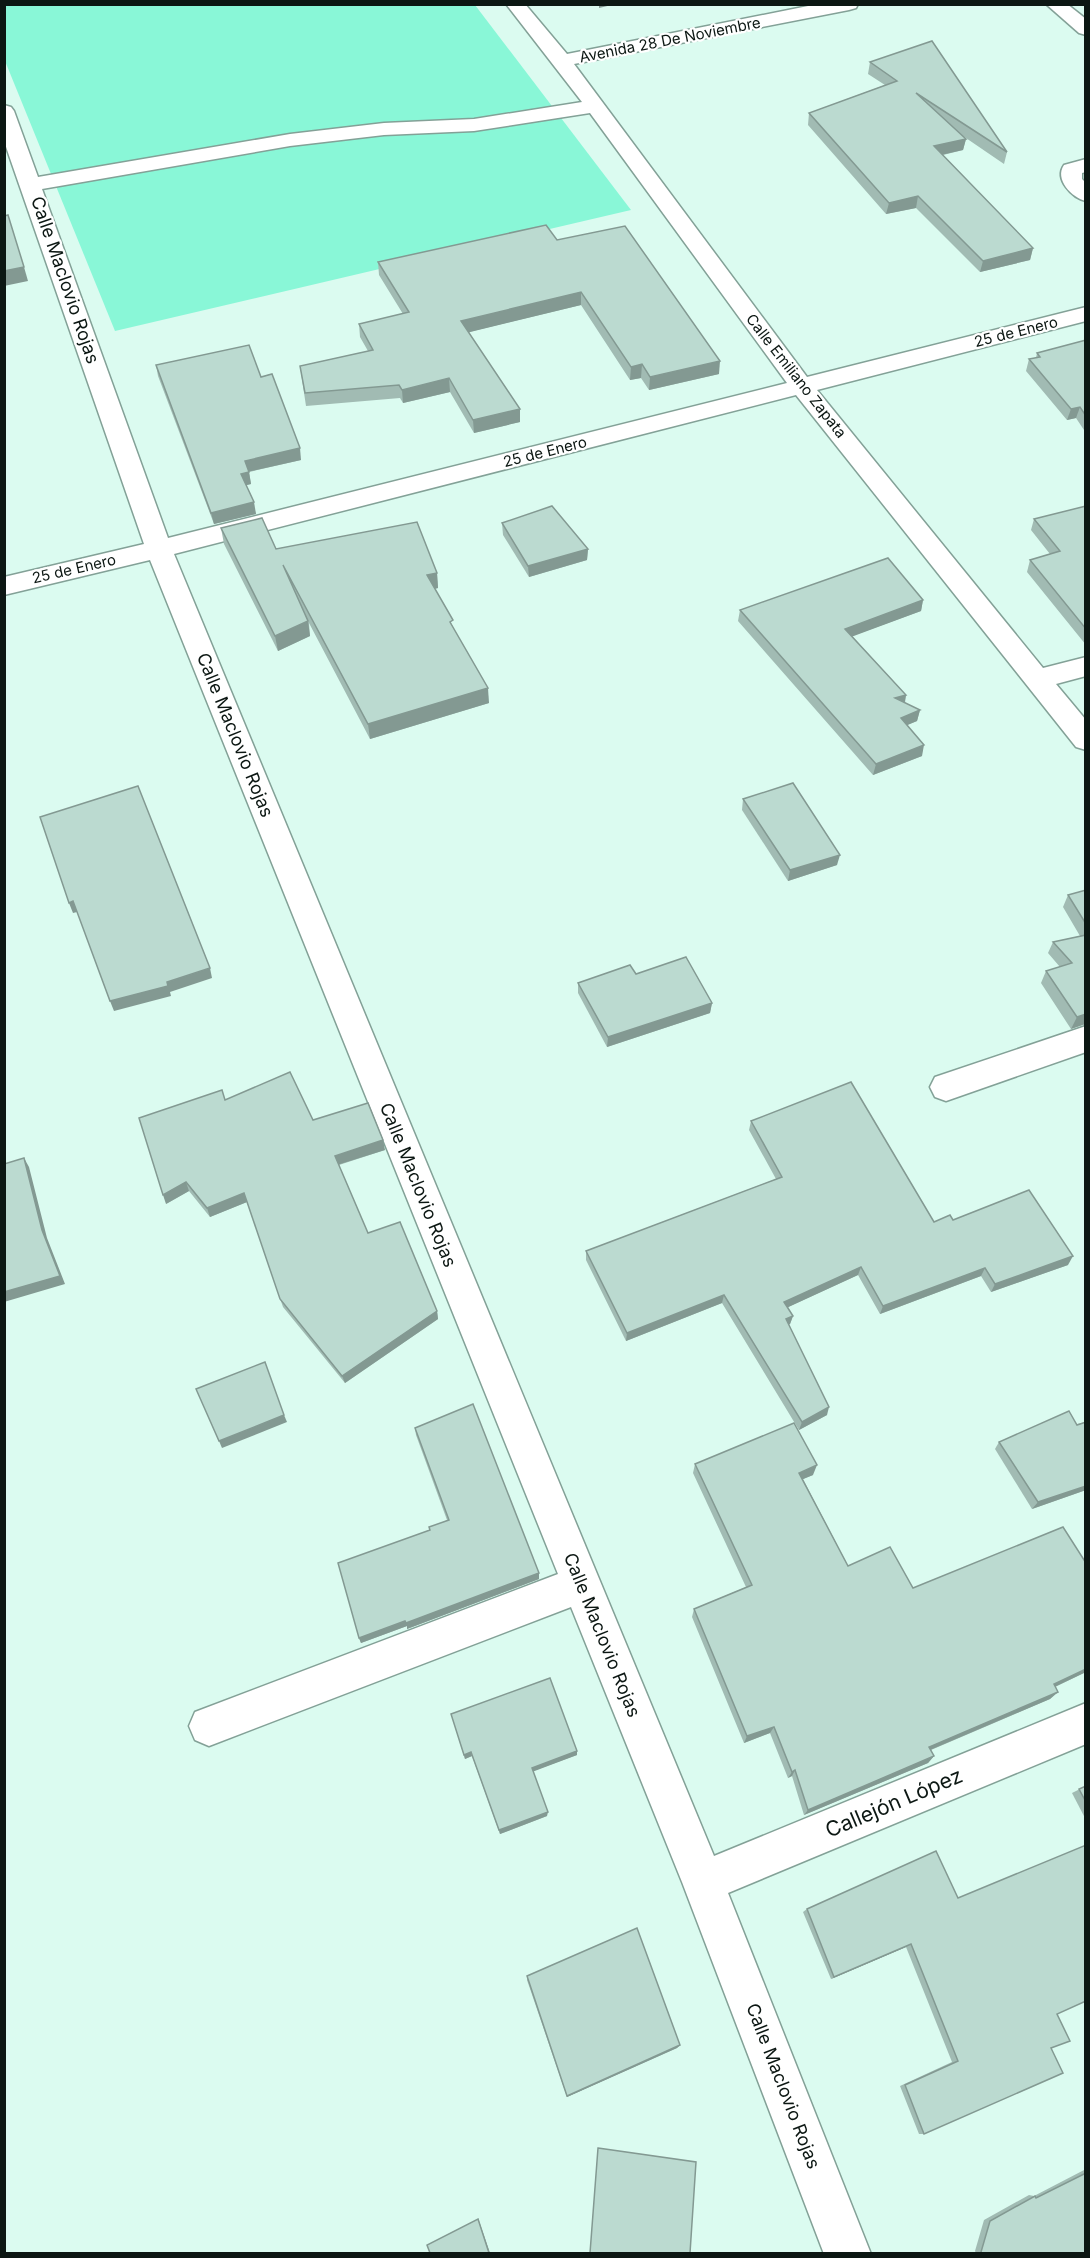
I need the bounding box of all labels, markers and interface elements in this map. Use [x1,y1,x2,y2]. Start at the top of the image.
street label: Avenida 28 De Noviembre [578,13,762,66]
street label: Calle Maclovio Rojas [27,193,104,366]
street label: Calle Emiliano Zapata [742,310,851,442]
street label: 25 de Enero [972,312,1060,351]
street label: 25 de Enero [501,432,589,471]
street label: 25 de Enero [30,550,118,587]
street label: Calle Maclovio Rojas [193,650,278,820]
street label: Calle Maclovio Rojas [376,1100,461,1270]
street label: Calle Maclovio Rojas [560,1550,645,1720]
street label: Callejón López [822,1762,966,1843]
street label: Calle Maclovio Rojas [742,2000,825,2171]

